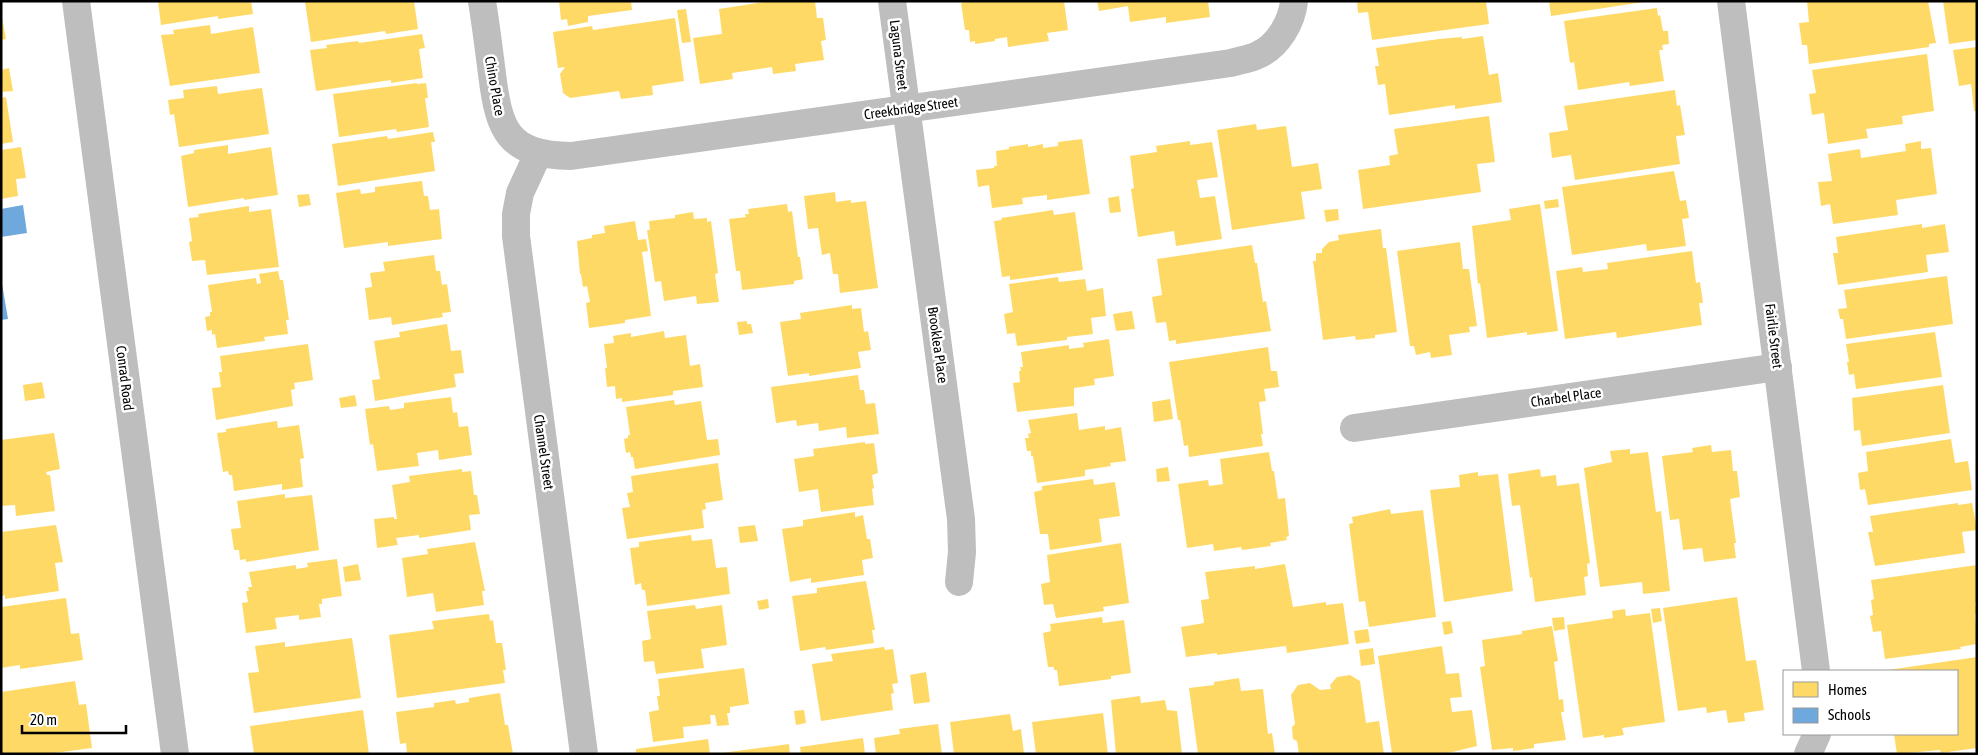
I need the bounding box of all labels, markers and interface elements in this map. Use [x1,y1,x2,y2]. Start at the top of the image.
street label: Laguna Street [887,19,911,91]
street label: Chino Place [482,55,508,117]
street label: Creekbridge Street [863,93,959,123]
street label: Fairlie Street [1762,303,1786,369]
street label: Brooklea Place [925,306,951,384]
street label: Conrad Road [113,345,137,411]
street label: Charbel Place [1530,384,1602,410]
street label: Channel Street [531,413,557,491]
legend [1783,670,1958,735]
text: Homes [1828,681,1867,698]
scale bar [22,702,126,734]
text: Schools [1828,706,1871,723]
text: 20 m [30,711,57,728]

